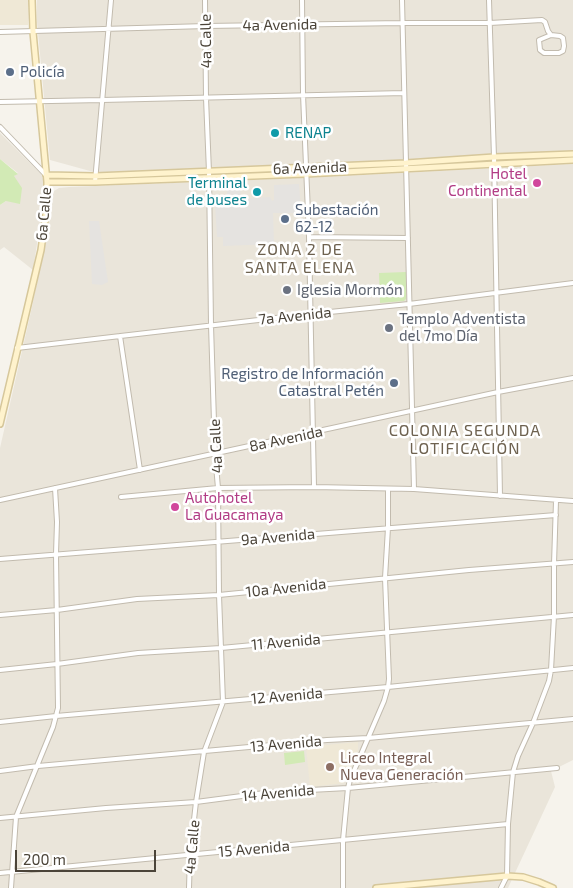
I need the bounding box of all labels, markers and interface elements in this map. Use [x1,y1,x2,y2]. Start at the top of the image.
street label: 4a Calle [197,14,215,68]
street label: 4a Avenida [242,15,318,35]
place label: Policía [20,63,65,81]
marker: Policía [4,66,16,78]
place label: RENAP [285,124,331,142]
marker: RENAP [269,127,281,139]
street label: 6a Avenida [273,158,347,178]
place label: Hotel Continental [448,165,527,200]
place label: Terminal de buses [187,174,247,209]
marker: Hotel Continental [531,177,543,189]
street label: 6a Calle [33,186,55,242]
marker: Terminal de buses [251,186,263,198]
place label: Subestación 62-12 [295,201,378,236]
marker: Subestación 62-12 [279,213,291,225]
district label: ZONA 2 DE SANTA ELENA [243,240,357,278]
place label: Iglesia Mormón [297,281,403,299]
marker: Iglesia Mormón [281,284,293,296]
street label: 7a Avenida [258,303,332,329]
place label: Templo Adventista del 7mo Día [399,310,526,345]
marker: Templo Adventista del 7mo Día [383,322,395,334]
place label: Registro de Información Catastral Petén [221,365,384,400]
marker: Registro de Información Catastral Petén [388,377,400,389]
street label: 4a Calle [206,418,226,474]
district label: COLONIA SEGUNDA LOTIFICACIÓN [387,421,543,459]
street label: 8a Avenida [247,422,325,456]
place label: Autohotel La Guacamaya [185,489,284,524]
marker: Autohotel La Guacamaya [169,501,181,513]
street label: 9a Avenida [240,525,316,549]
street label: 10a Avenida [245,575,327,601]
street label: 11 Avenida [251,630,321,654]
street label: 12 Avenida [250,684,324,708]
street label: 13 Avenida [249,732,323,756]
place label: Liceo Integral Nueva Generación [340,749,463,784]
marker: Liceo Integral Nueva Generación [324,761,336,773]
street label: 14 Avenida [241,781,315,805]
street label: 4a Calle [181,819,203,875]
street label: 15 Avenida [218,837,290,861]
scale bar [18,840,159,872]
text: 200 m [23,850,66,868]

